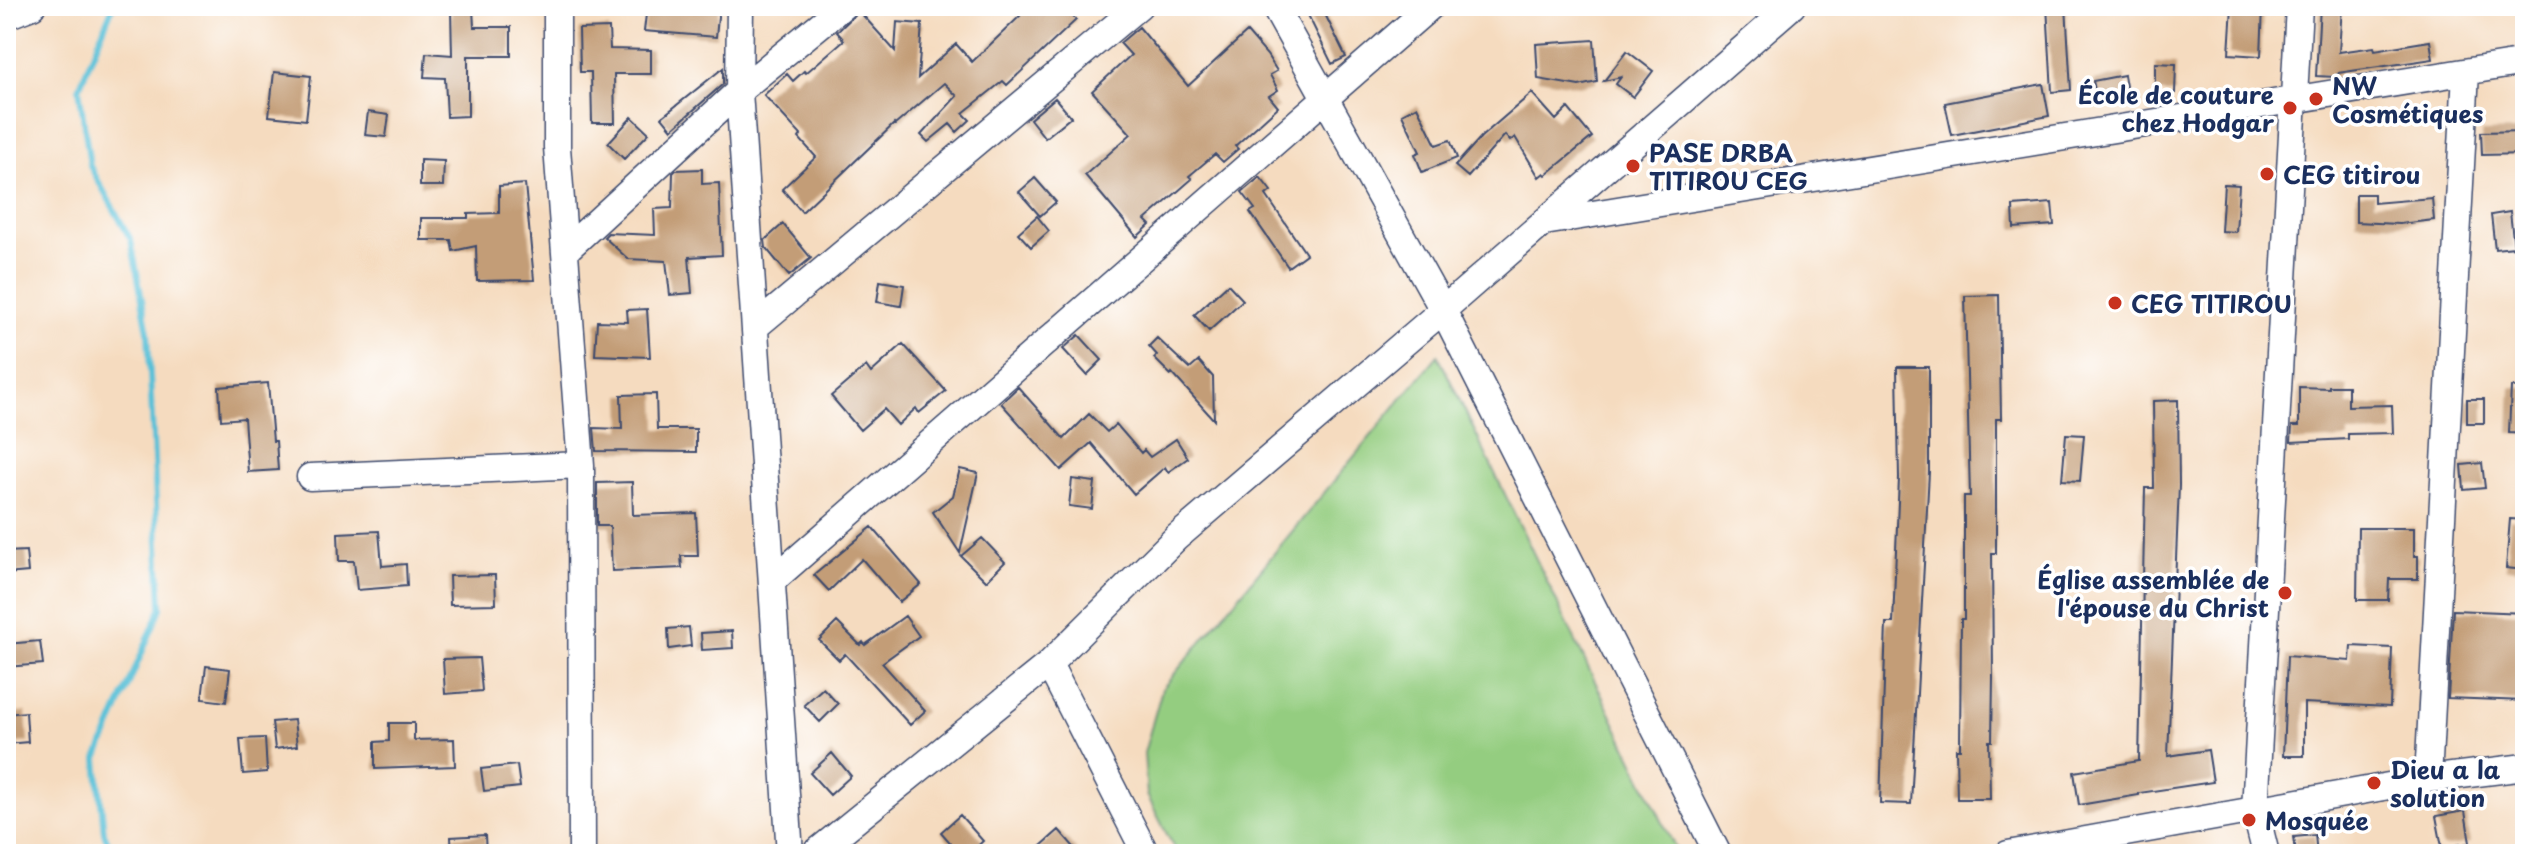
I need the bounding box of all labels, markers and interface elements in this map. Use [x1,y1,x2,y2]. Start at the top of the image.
place label: NW Cosmétiques [2332,67,2484,131]
place label: École de couture chez Hodgar [2078,76,2275,140]
marker: NW Cosmétiques [2307,90,2325,108]
marker: École de couture chez Hodgar [2281,99,2299,117]
place label: PASE DRBA TITIROU CEG [1649,134,1808,198]
place label: CEG titirou [2283,156,2421,192]
marker: PASE DRBA TITIROU CEG [1624,157,1642,175]
marker: CEG titirou [2258,165,2276,183]
place label: CEG TITIROU [2131,285,2292,321]
marker: CEG TITIROU [2106,294,2124,312]
place label: Église assemblée de l'épouse du Christ [2037,561,2269,625]
marker: Église assemblée de l'épouse du Christ [2276,584,2294,602]
place label: Dieu a la solution [2390,751,2500,815]
marker: Dieu a la solution [2365,774,2383,792]
place label: Mosquée [2265,802,2369,838]
marker: Mosquée [2240,811,2258,829]

